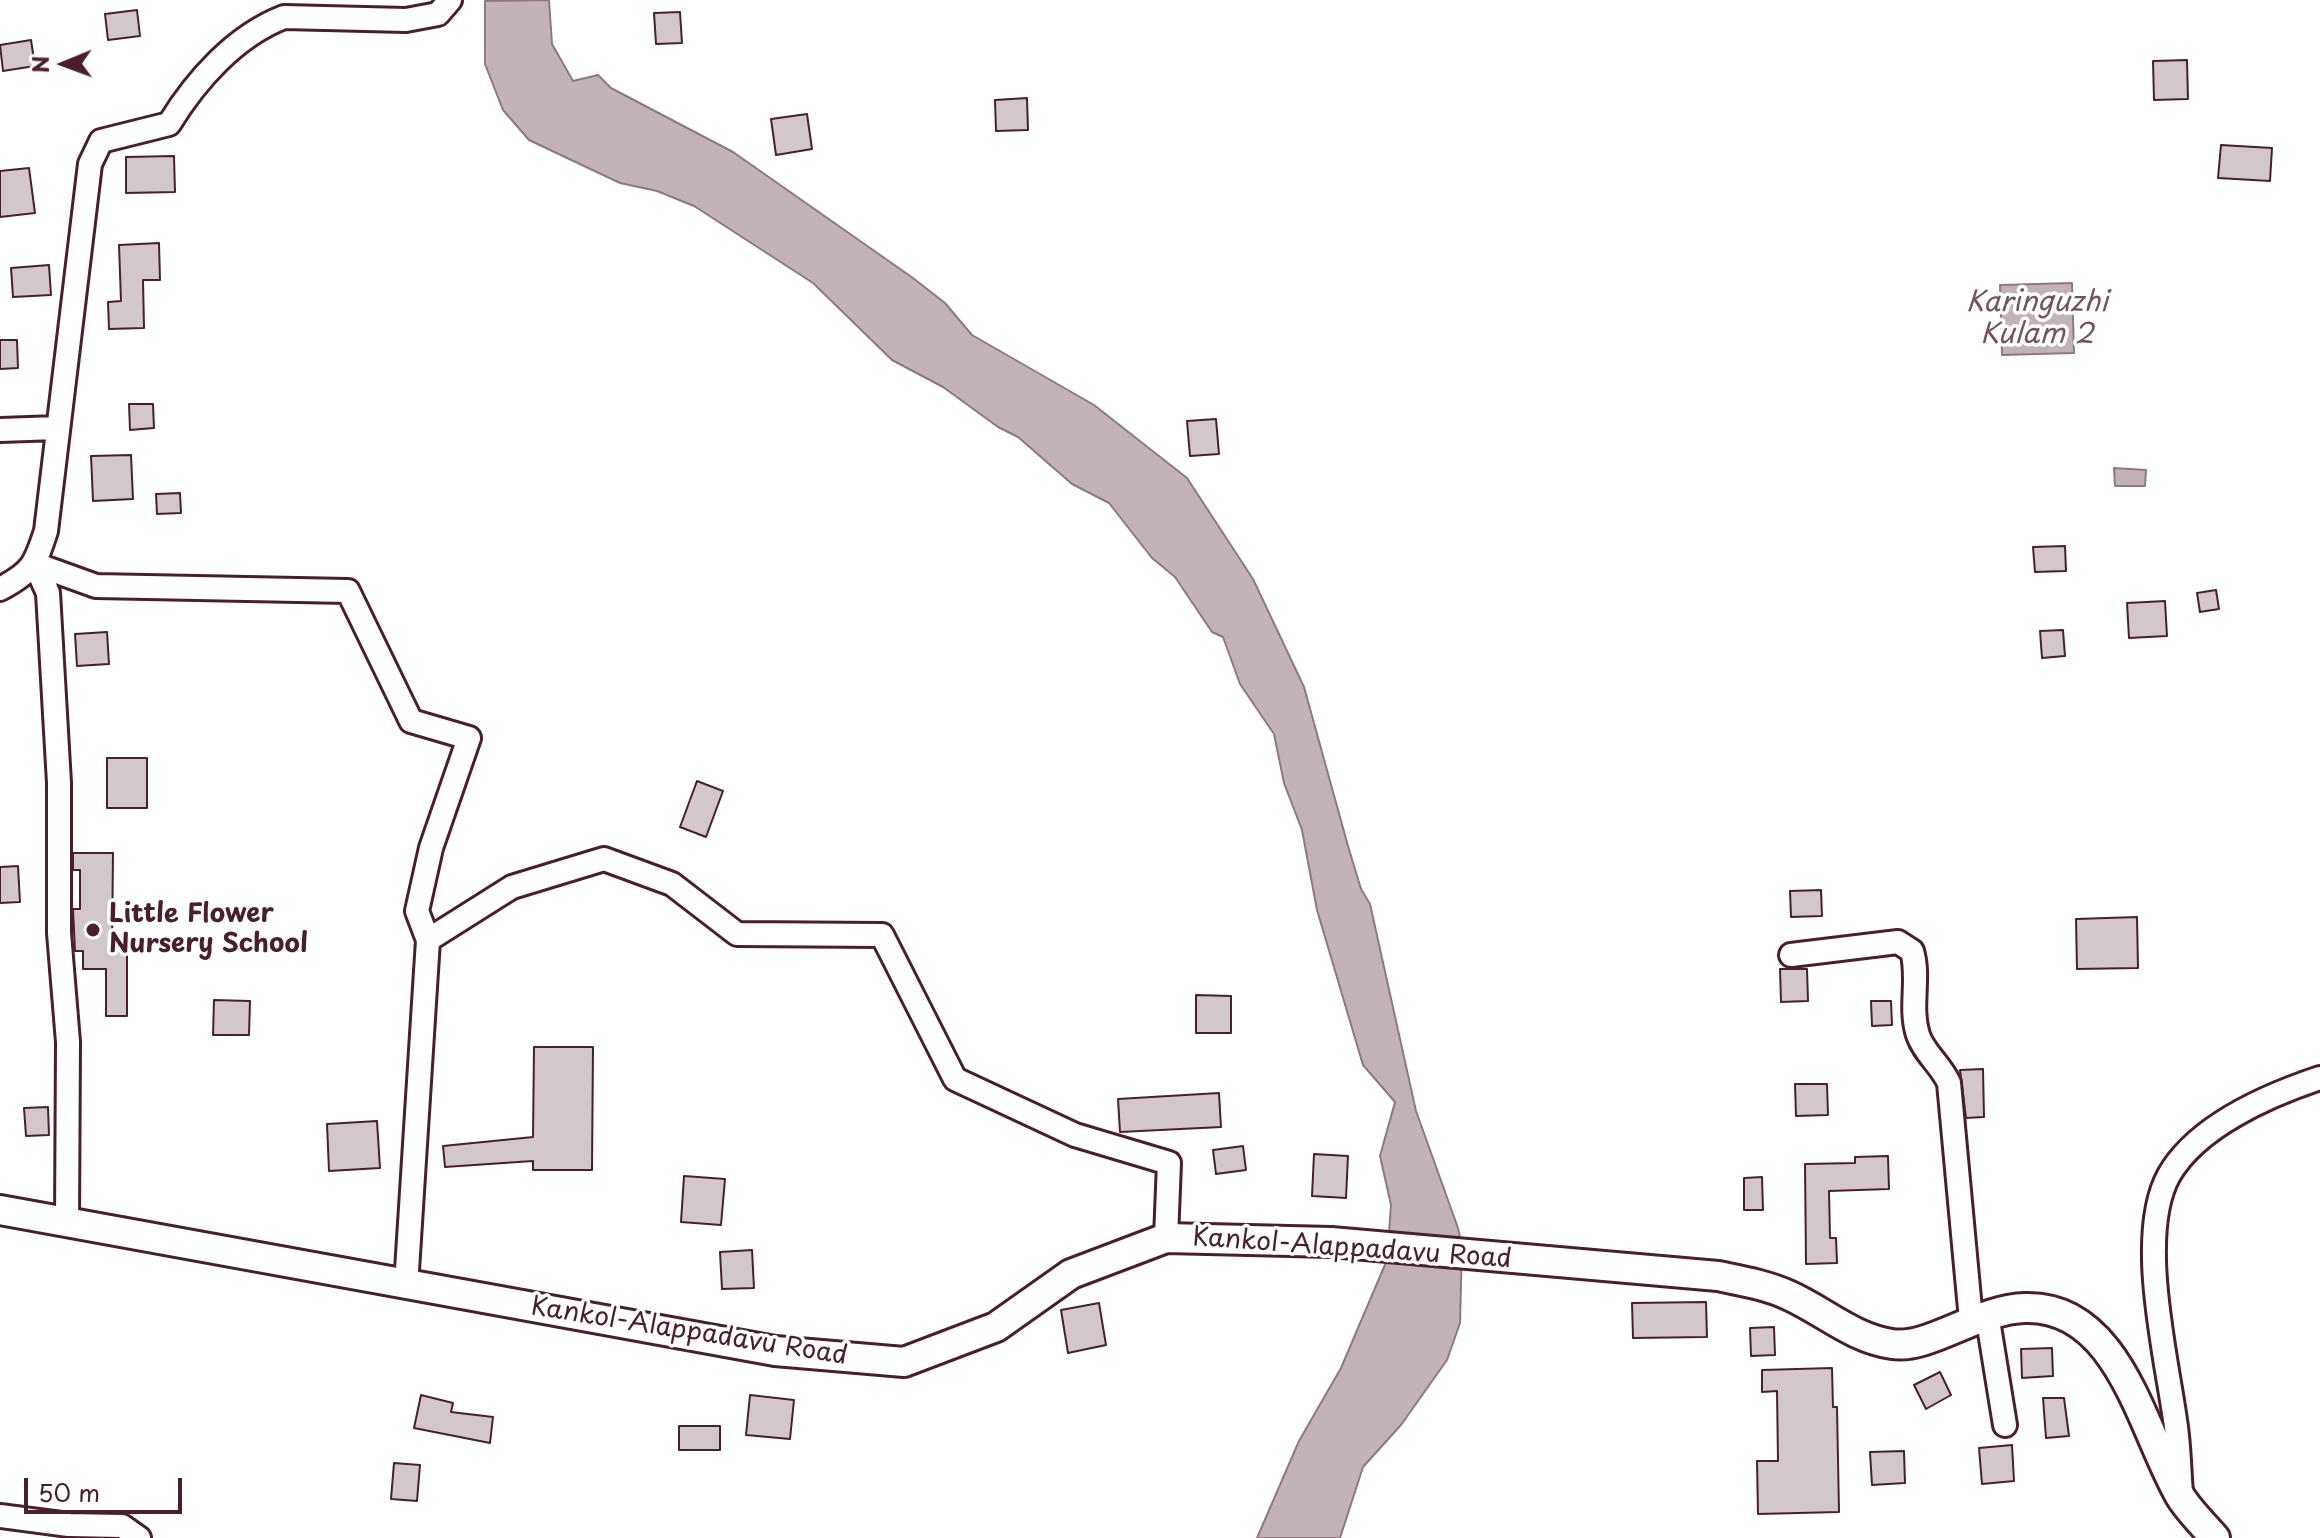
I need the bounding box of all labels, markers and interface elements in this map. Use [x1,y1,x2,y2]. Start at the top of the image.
north arrow [24,24,104,104]
text: N [23,55,56,73]
water label: Karinguzhi Kulam 2 [1966,286,2108,352]
place label: Little Flower Nursery School [109,899,308,960]
marker: Little Flower Nursery School [84,921,102,939]
street label: Kankol-Alappadavu Road [1191,1222,1513,1276]
street label: Kankol-Alappadavu Road [529,1292,849,1372]
scale bar [28,1462,186,1512]
text: 50 m [38,1474,100,1510]

